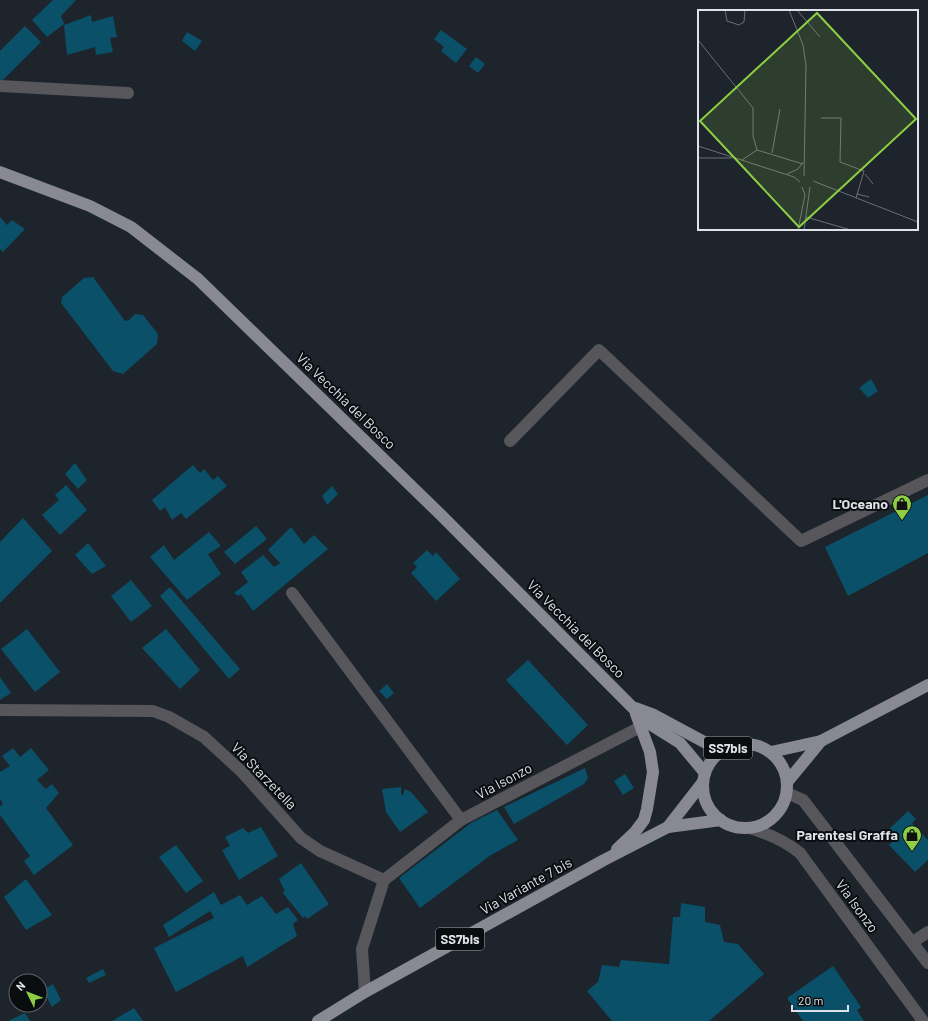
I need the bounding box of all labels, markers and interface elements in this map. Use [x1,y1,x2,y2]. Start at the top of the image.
inset map [698,10,918,230]
street label: Via Vecchia del Bosco [293,349,400,452]
shop icon: L'Oceano [891,493,913,521]
place label: L'Oceano [833,495,888,512]
street label: Via Vecchia del Bosco [524,576,629,681]
road number: SS7bis [704,737,752,759]
street label: Via Starzetella [228,739,301,813]
street label: Via Isonzo [473,759,535,802]
shop icon: Parentesi Graffa [901,824,923,852]
place label: Parentesi Graffa [796,826,898,843]
street label: Via Variante 7 bis [477,853,575,918]
street label: Via Isonzo [833,876,882,935]
road number: SS7bis [436,928,484,950]
north arrow [8,973,48,1013]
text: N [13,979,28,993]
scale bar [792,987,848,1013]
text: 20 m [798,993,824,1007]

